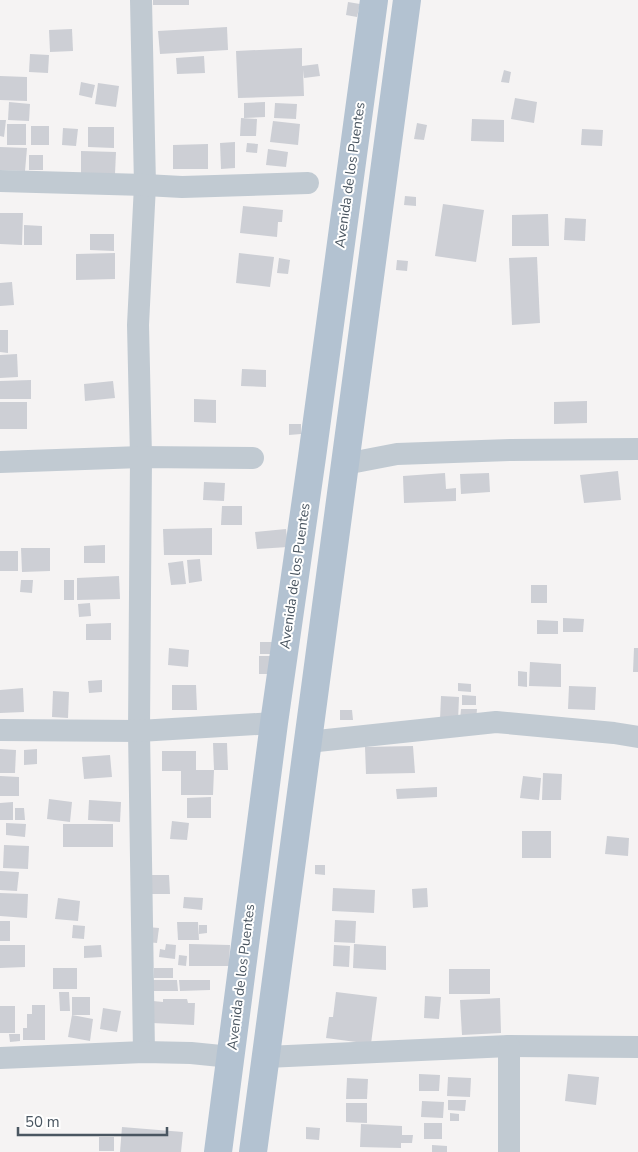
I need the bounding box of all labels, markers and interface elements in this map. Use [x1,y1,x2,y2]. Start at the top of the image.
street label: Avenida de los Puentes [330,101,370,249]
street label: Avenida de los Puentes [275,502,315,650]
street label: Avenida de los Puentes [223,903,259,1051]
scale bar [18,1104,166,1136]
text: 50 m [25,1112,60,1132]

